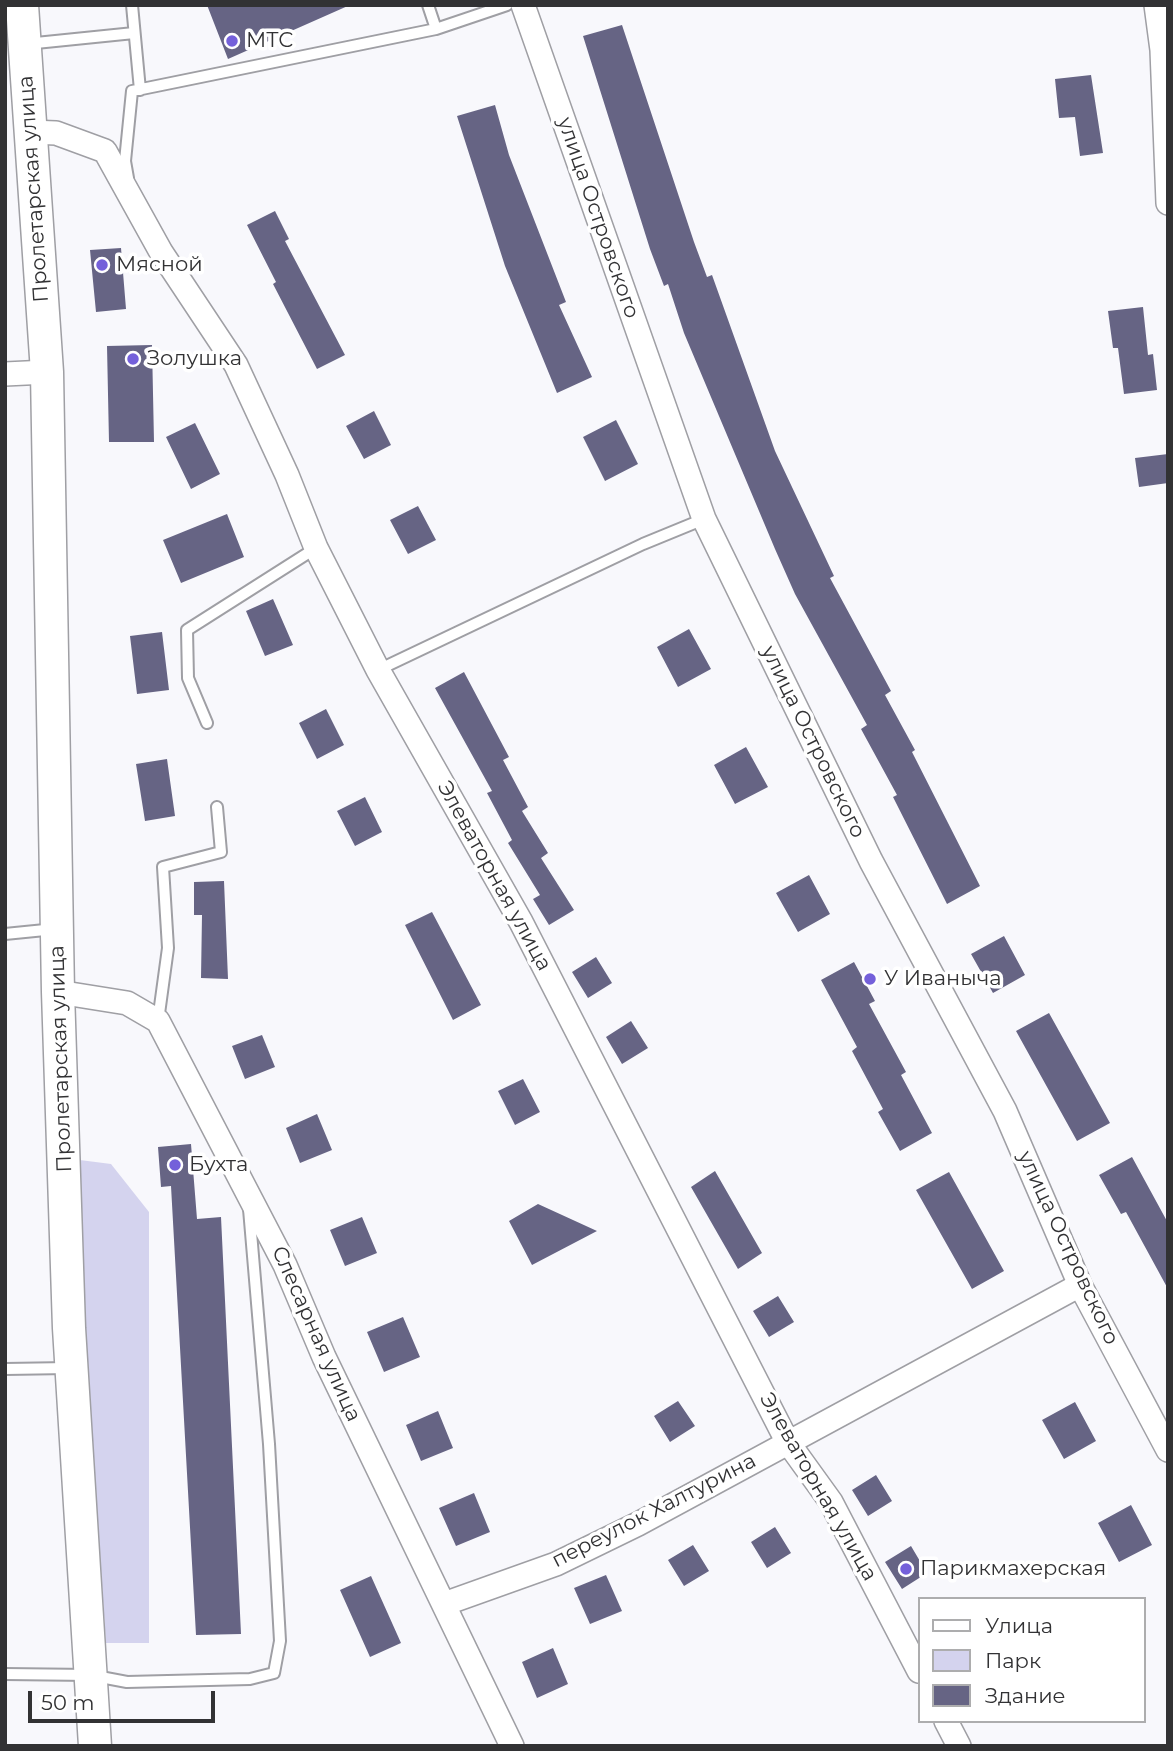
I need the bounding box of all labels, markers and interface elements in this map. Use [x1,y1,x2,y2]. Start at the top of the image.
place label: МТС [246,28,293,54]
marker: МТС [224,33,240,49]
street label: Пролетарская улица [14,75,54,303]
street label: улица Островского [552,114,644,322]
place label: Мясной [116,252,203,278]
marker: Мясной [94,257,110,273]
place label: Золушка [147,346,242,372]
marker: Золушка [125,351,141,367]
street label: улица Островского [755,642,871,842]
street label: Элеваторная улица [431,777,557,975]
street label: Пролетарская улица [44,945,78,1173]
place label: У Иваныча [884,966,1002,992]
marker: У Иваныча [862,971,878,987]
street label: улица Островского [1012,1147,1124,1349]
place label: Бухта [189,1152,248,1178]
marker: Бухта [167,1157,183,1173]
street label: Слесарная улица [266,1242,366,1426]
street label: Элеваторная улица [754,1388,882,1586]
street label: переулок Халтурина [548,1449,760,1573]
place label: Парикмахерская [920,1556,1106,1582]
marker: Парикмахерская [898,1561,914,1577]
legend [918,1597,1145,1723]
text: Улица [985,1613,1053,1638]
text: Парк [985,1648,1041,1673]
scale bar [32,1678,219,1722]
text: Здание [985,1683,1066,1708]
text: 50 m [41,1690,95,1715]

